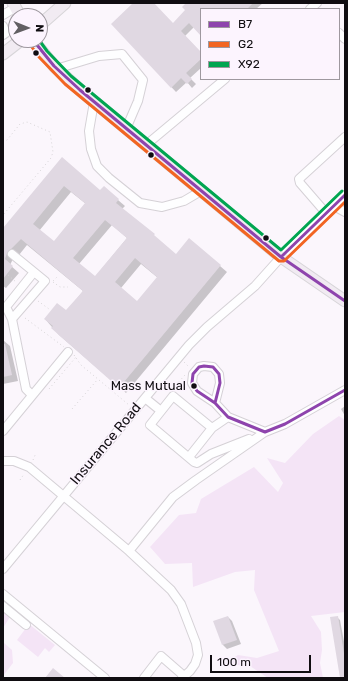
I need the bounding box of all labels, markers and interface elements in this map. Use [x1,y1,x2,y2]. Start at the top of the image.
north arrow [8,8,48,48]
legend [200,8,340,80]
text: B7 [238,17,252,31]
text: N [33,24,46,32]
text: G2 [238,37,253,51]
unlabelled marker [31,48,41,58]
text: X92 [238,57,260,71]
unlabelled marker [83,85,93,95]
unlabelled marker [146,150,156,160]
unlabelled marker [261,233,271,243]
place label: Mass Mutual [111,378,186,394]
marker: Mass Mutual [189,381,199,391]
street label: Insurance Road [67,400,145,488]
scale bar [212,647,313,673]
text: 100 m [217,655,251,669]

